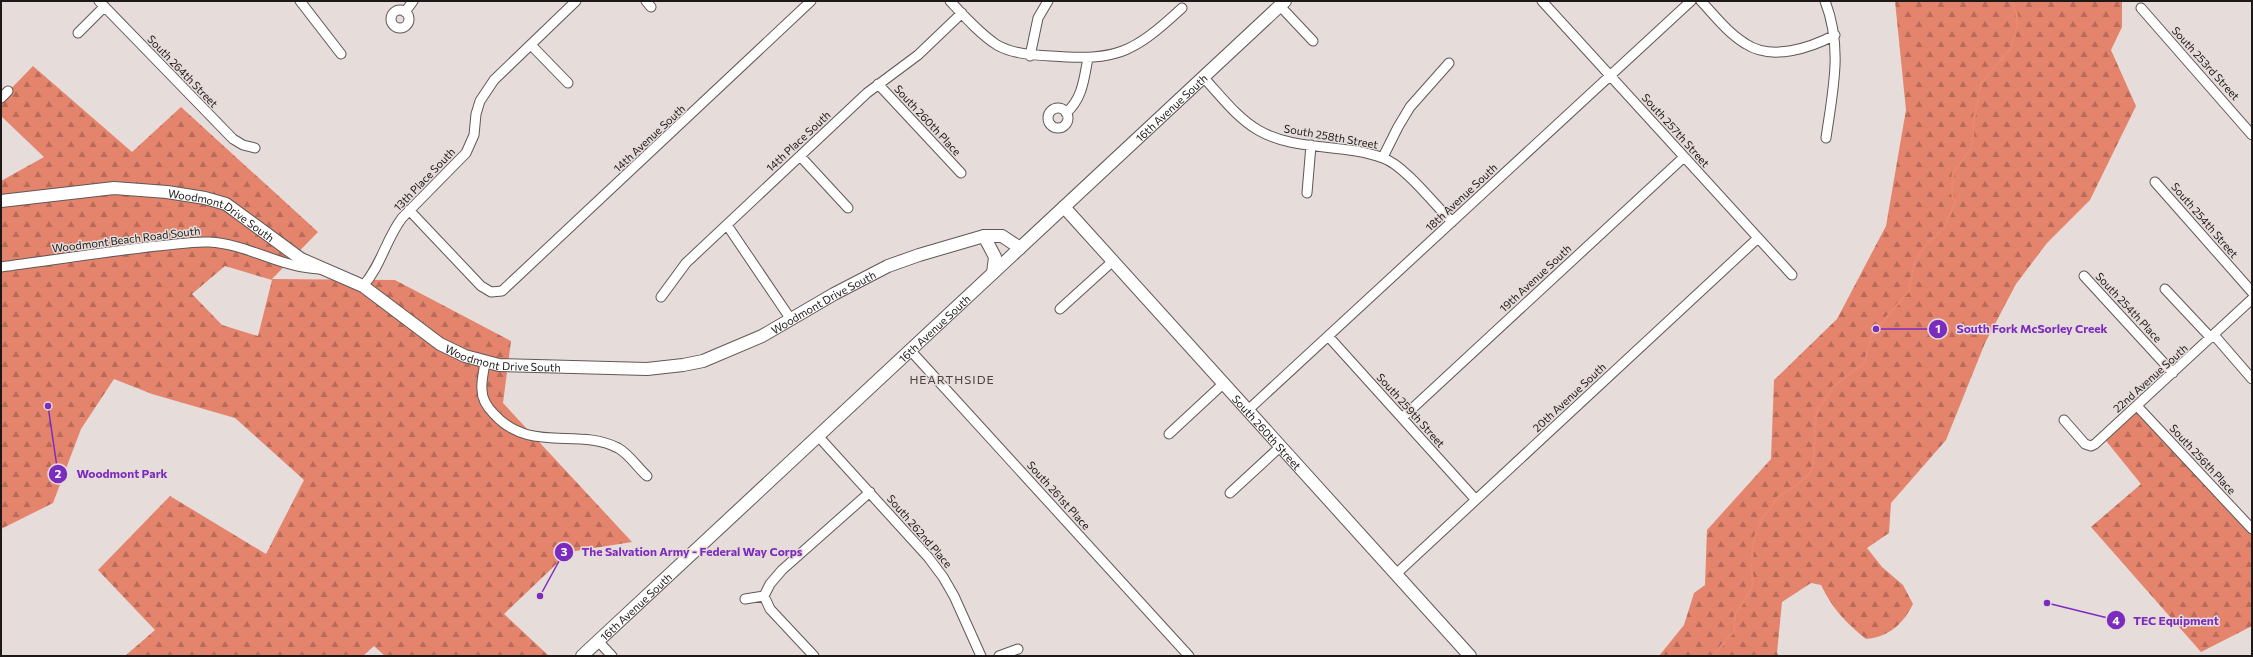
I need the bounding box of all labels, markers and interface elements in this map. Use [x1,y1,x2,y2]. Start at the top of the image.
street label: South 253rd Street [2170,24,2243,103]
street label: South 264th Street [145,32,221,110]
street label: 16th Avenue South [1132,71,1209,144]
street label: South 260th Place [892,82,964,158]
street label: South 257th Street [1640,91,1713,170]
street label: 14th Avenue South [611,102,687,174]
street label: 14th Place South [763,108,833,174]
street label: South 258th Street [1283,121,1379,151]
street label: 13th Place South [391,145,457,213]
street label: 18th Avenue South [1423,161,1499,233]
street label: South 254th Street [2169,180,2241,261]
street label: Woodmont Drive South [167,186,277,244]
street label: Woodmont Beach Road South [51,223,201,255]
street label: 19th Avenue South [1497,242,1573,314]
street label: Woodmont Drive South [768,267,878,336]
street label: South 254th Place [2093,269,2165,345]
street label: 16th Avenue South [895,292,972,365]
callout: South Fork McSorley Creek [1928,317,2115,341]
text: 1 [1935,321,1941,335]
text: South Fork McSorley Creek [1956,321,2108,335]
street label: Woodmont Drive South [443,341,561,373]
street label: 22nd Avenue South [2110,341,2190,415]
street label: 20th Avenue South [1530,360,1608,434]
street label: South 259th Street [1374,370,1448,450]
district label: HEARTHSIDE [909,372,995,386]
street label: South 260th Street [1230,392,1305,472]
street label: South 256th Place [2167,421,2239,497]
street label: South 261st Place [1025,458,1093,532]
callout: Woodmont Park [48,462,175,486]
text: 2 [55,466,62,480]
text: Woodmont Park [77,466,168,480]
street label: South 262nd Place [885,492,955,570]
callout: The Salvation Army - Federal Way Corps [554,540,810,564]
text: 3 [561,544,568,558]
text: The Salvation Army - Federal Way Corps [582,544,803,558]
street label: 16th Avenue South [597,570,674,643]
callout: TEC Equipment [2106,608,2227,632]
text: 4 [2112,613,2120,627]
text: TEC Equipment [2133,613,2219,627]

